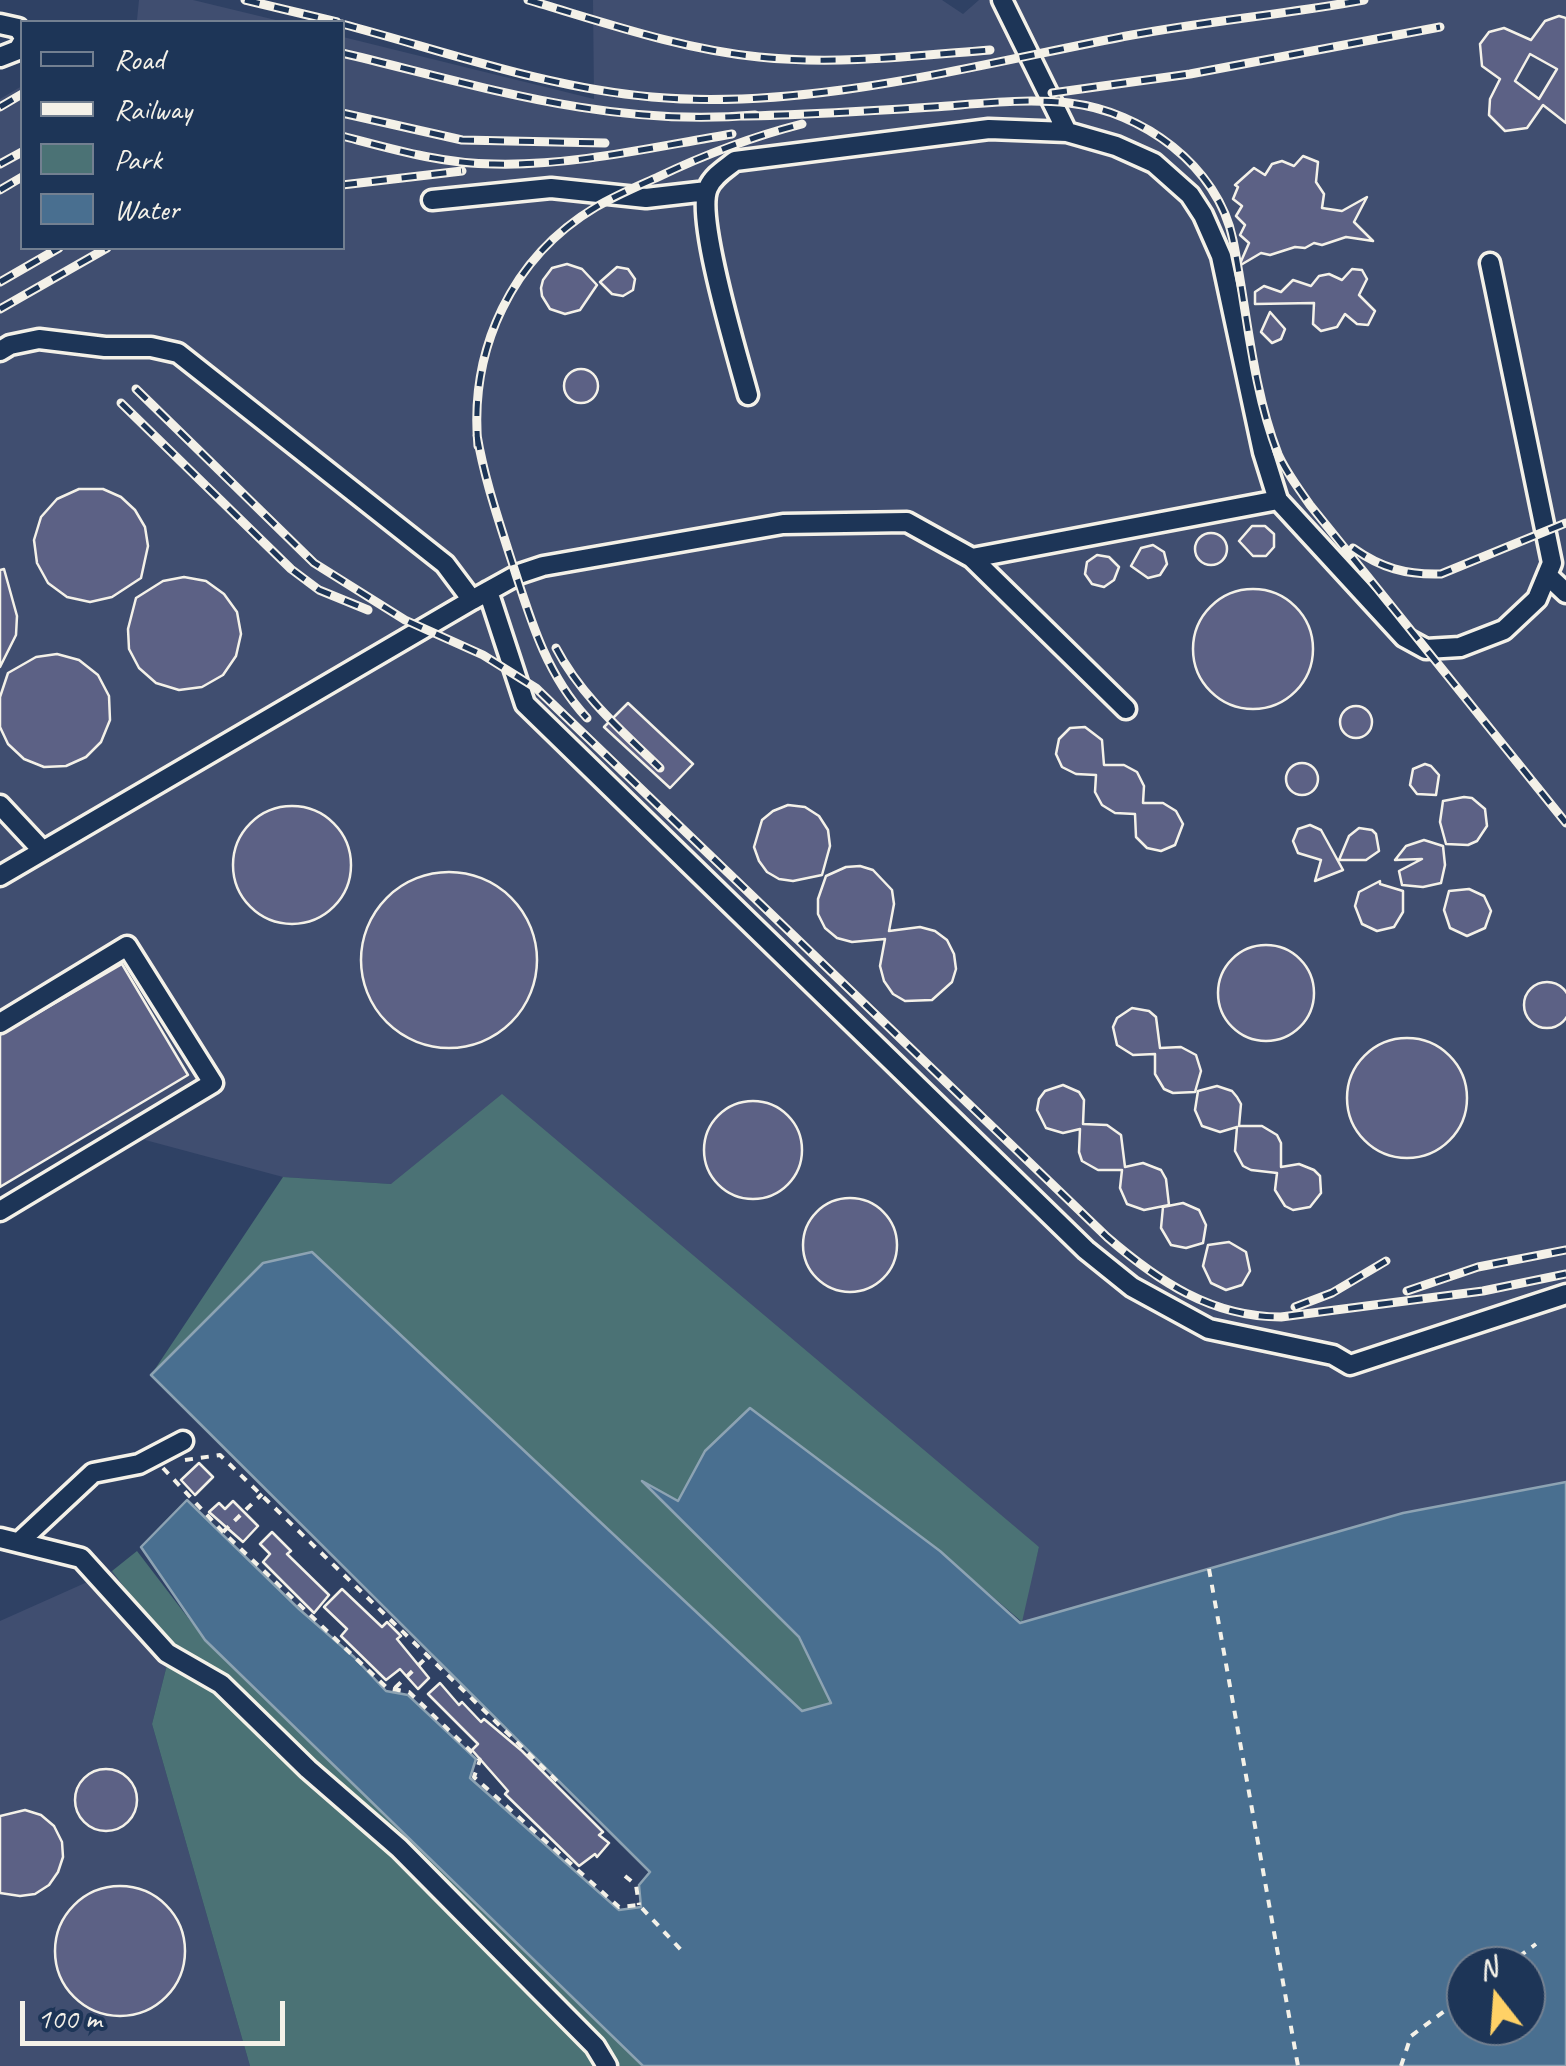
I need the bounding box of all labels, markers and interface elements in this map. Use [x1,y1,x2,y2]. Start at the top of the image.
legend [20,20,345,250]
text: Road [114,40,164,78]
text: Railway [114,90,192,128]
text: Park [114,140,162,178]
text: Water [114,190,179,228]
north arrow [1446,1946,1546,2046]
text: N [1474,1949,1501,1988]
scale bar [25,1981,290,2043]
text: 100 m [37,1999,102,2037]

